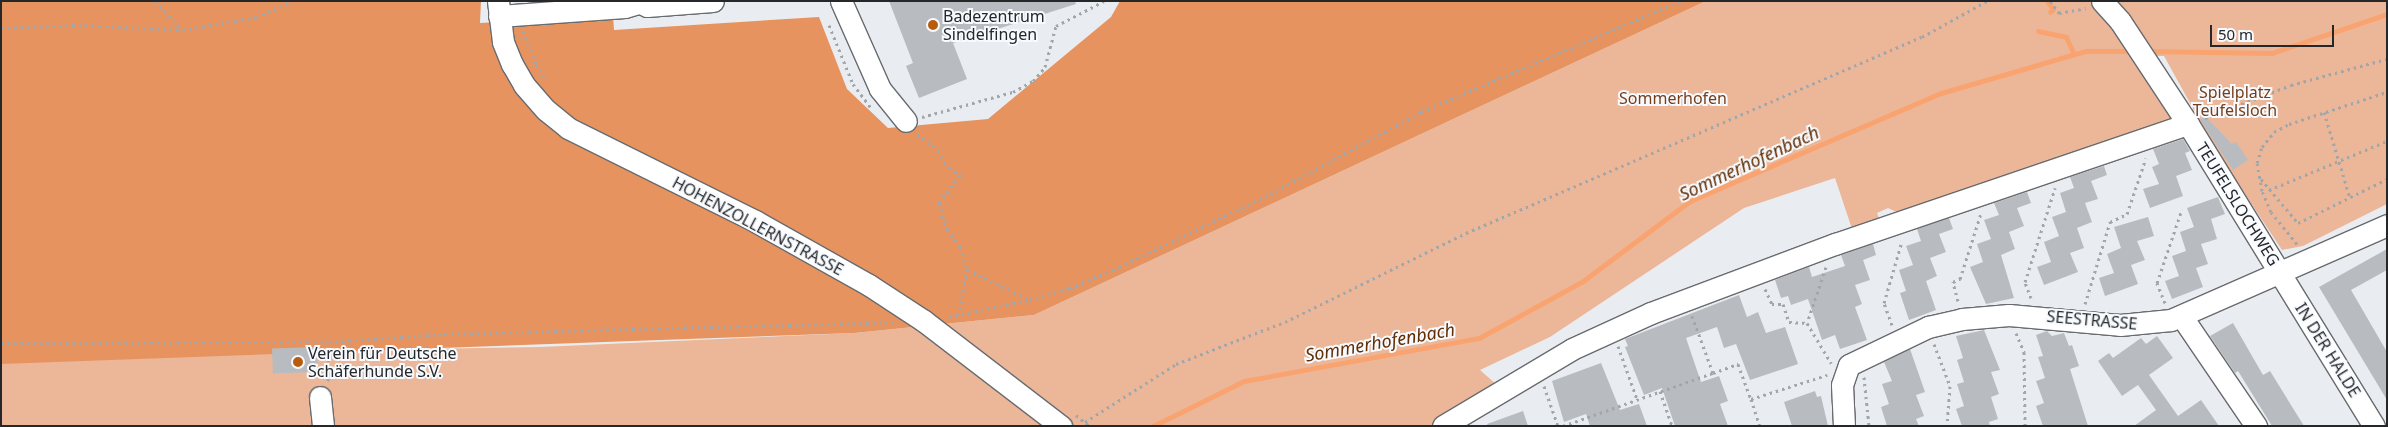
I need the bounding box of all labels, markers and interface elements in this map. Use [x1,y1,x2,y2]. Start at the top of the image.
place label: Badezentrum Sindelfingen [943,6,1045,44]
scale bar [2213,15,2337,47]
marker: Badezentrum Sindelfingen [927,19,939,31]
text: 50 m [2218,24,2253,44]
park label: Spielplatz Teufelsloch [2193,82,2277,120]
park label: Sommerhofen [1619,88,1727,108]
water label: Sommerhofenbach [1676,121,1822,205]
street label: TEUFELSLOCHWEG [2192,139,2284,269]
street label: HOHENZOLLERNSTRASSE [669,173,847,279]
street label: IN DER HALDE [2291,299,2365,401]
street label: SEESTRASSE [2046,306,2138,334]
water label: Sommerhofenbach [1303,318,1457,366]
place label: Verein für Deutsche Schäferhunde S.V. [308,343,457,381]
marker: Verein für Deutsche Schäferhunde S.V. [292,356,304,368]

